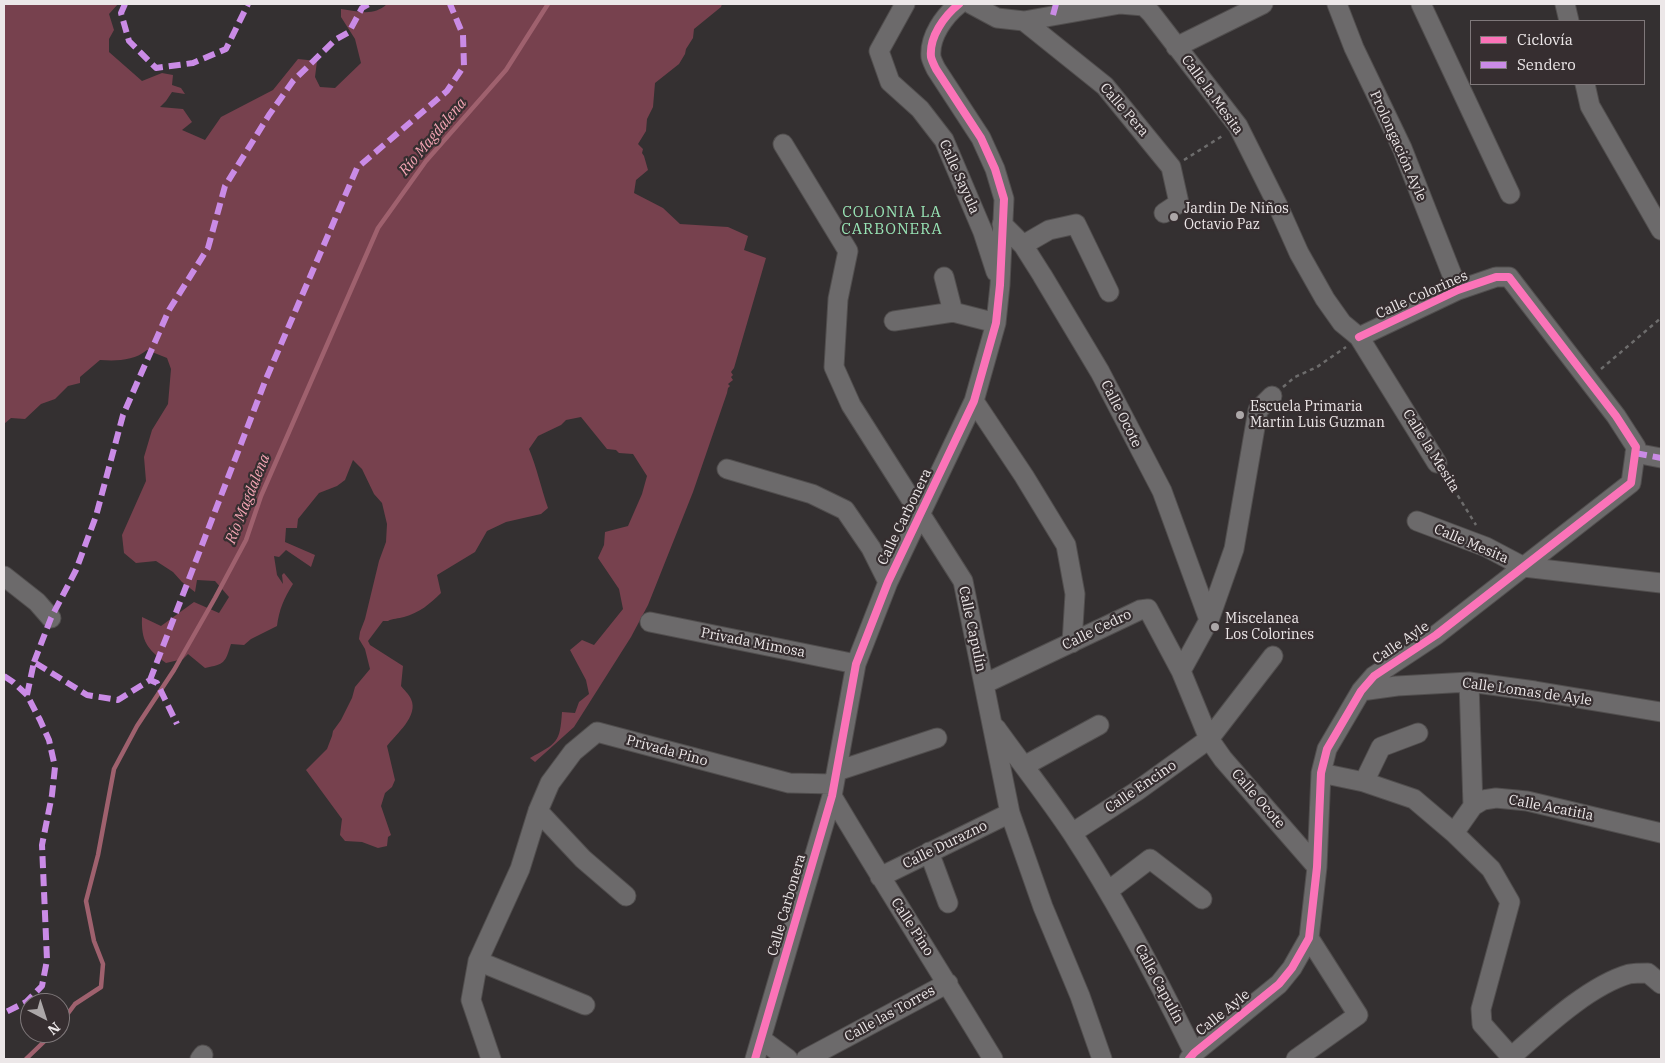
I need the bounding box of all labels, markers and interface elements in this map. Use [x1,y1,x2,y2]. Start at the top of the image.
legend [1470,20,1645,85]
text: Ciclovía [1517,30,1573,49]
street label: Calle la Mesita [1177,52,1247,138]
text: Sendero [1517,55,1576,74]
street label: Calle Pera [1096,80,1152,140]
street label: Prolongación Ayle [1366,88,1430,204]
water label: Río Magdalena [395,95,471,179]
street label: Calle Sayula [935,137,983,217]
place label: Jardin De Niños Octavio Paz [1184,201,1289,233]
district label: COLONIA LA CARBONERA [840,204,944,239]
marker: Jardin De Niños Octavio Paz [1168,211,1180,223]
street label: Calle Colorines [1374,267,1470,323]
street label: Calle Ocote [1097,378,1145,450]
place label: Escuela Primaria Martin Luis Guzman [1250,399,1385,432]
street label: Calle la Mesita [1399,407,1463,495]
marker: Escuela Primaria Martin Luis Guzman [1234,409,1246,421]
water label: Río Magdalena [222,451,274,547]
street label: Calle Carbonera [874,466,936,568]
street label: Calle Mesita [1431,521,1511,567]
street label: Calle Capulín [955,585,989,673]
street label: Calle Cedro [1060,606,1134,654]
place label: Miscelanea Los Colorines [1225,611,1314,644]
street label: Calle Ayle [1370,618,1432,668]
marker: Miscelanea Los Colorines [1209,621,1221,633]
street label: Privada Mimosa [699,625,807,661]
street label: Calle Lomas de Ayle [1461,675,1593,709]
street label: Privada Pino [624,732,710,770]
street label: Calle Encino [1102,757,1180,817]
street label: Calle Ocote [1228,766,1288,832]
street label: Calle Acatitla [1507,792,1595,824]
street label: Calle Durazno [900,817,990,873]
street label: Calle Carbonera [764,852,810,958]
street label: Calle Pino [887,895,937,959]
street label: Calle Capulín [1131,942,1187,1026]
street label: Calle las Torres [842,982,938,1046]
street label: Calle Ayle [1193,986,1253,1040]
north arrow [20,993,70,1043]
text: N [44,1018,64,1039]

